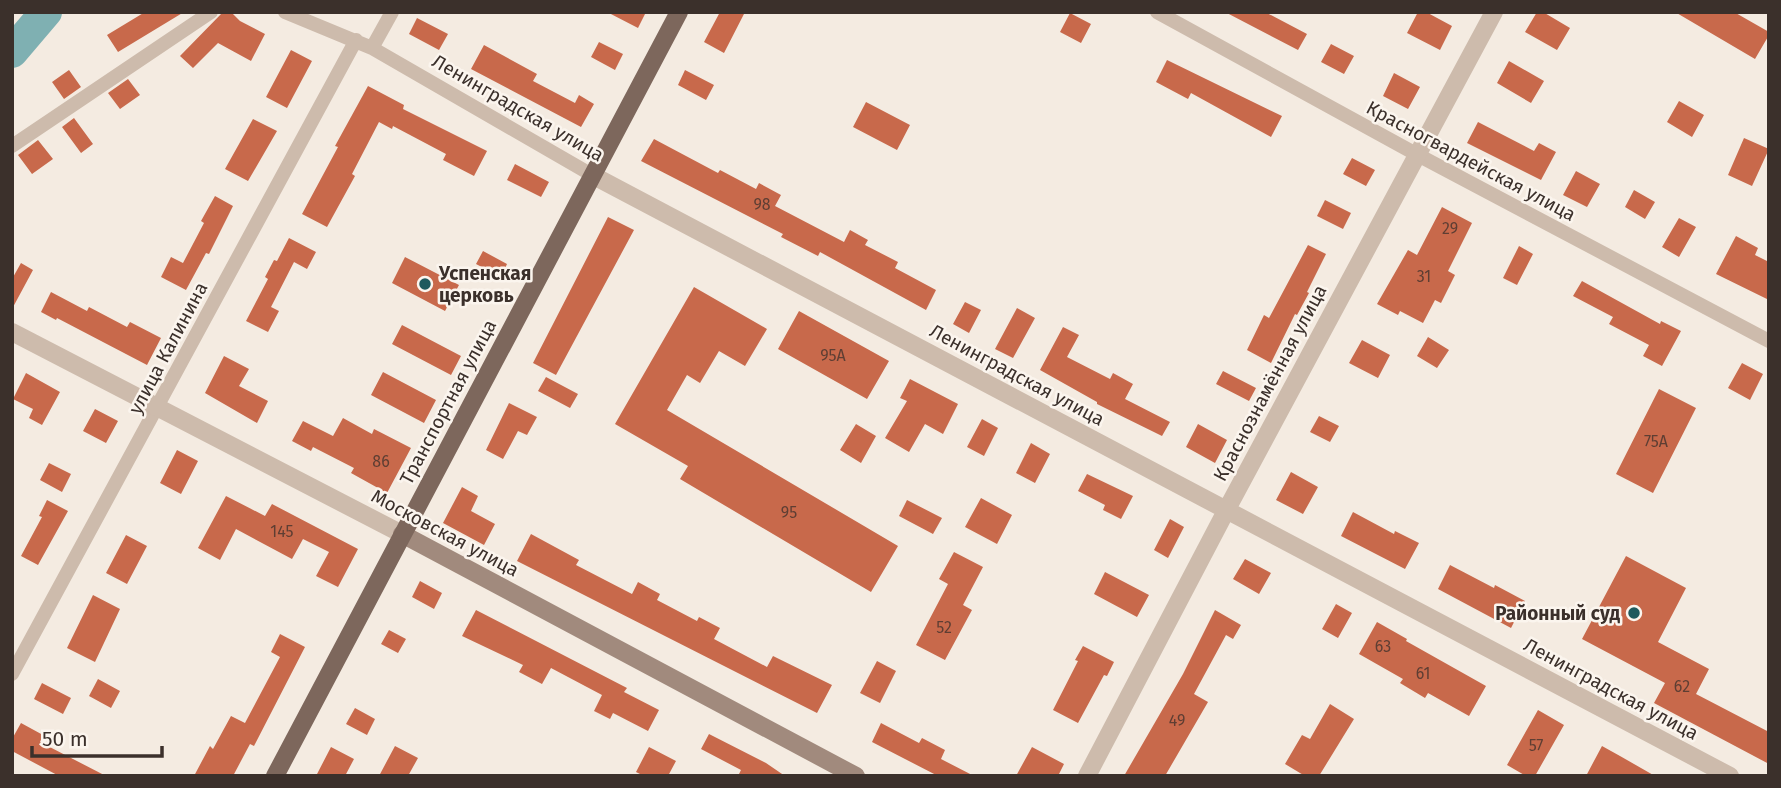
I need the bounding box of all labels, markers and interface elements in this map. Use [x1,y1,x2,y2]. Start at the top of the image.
street label: Ленинградская улица [428,49,608,167]
street label: Красногвардейская улица [1362,96,1580,226]
house number: 98 [753,195,771,214]
house number: 29 [1442,219,1458,238]
place label: Успенская церковь [438,262,531,307]
house number: 31 [1417,267,1431,286]
marker: Успенская церковь [417,276,433,292]
street label: улица Калинина [124,278,212,418]
street label: Краснознамённая улица [1208,281,1332,485]
street label: Транспортная улица [395,316,501,488]
street label: Ленинградская улица [926,319,1108,431]
house number: 95А [820,346,847,365]
house number: 75А [1644,432,1669,451]
house number: 86 [372,452,390,471]
street label: Московская улица [367,484,523,582]
house number: 95 [781,503,797,522]
house number: 145 [270,522,294,541]
place label: Районный суд [1495,602,1620,625]
marker: Районный суд [1626,605,1642,621]
house number: 52 [936,618,952,637]
street label: Ленинградская улица [1520,633,1702,745]
house number: 63 [1375,637,1391,656]
house number: 61 [1416,664,1430,683]
house number: 62 [1674,677,1690,696]
house number: 49 [1169,711,1185,730]
scale bar [32,714,161,758]
text: 50 m [42,726,88,752]
house number: 57 [1529,736,1543,755]

